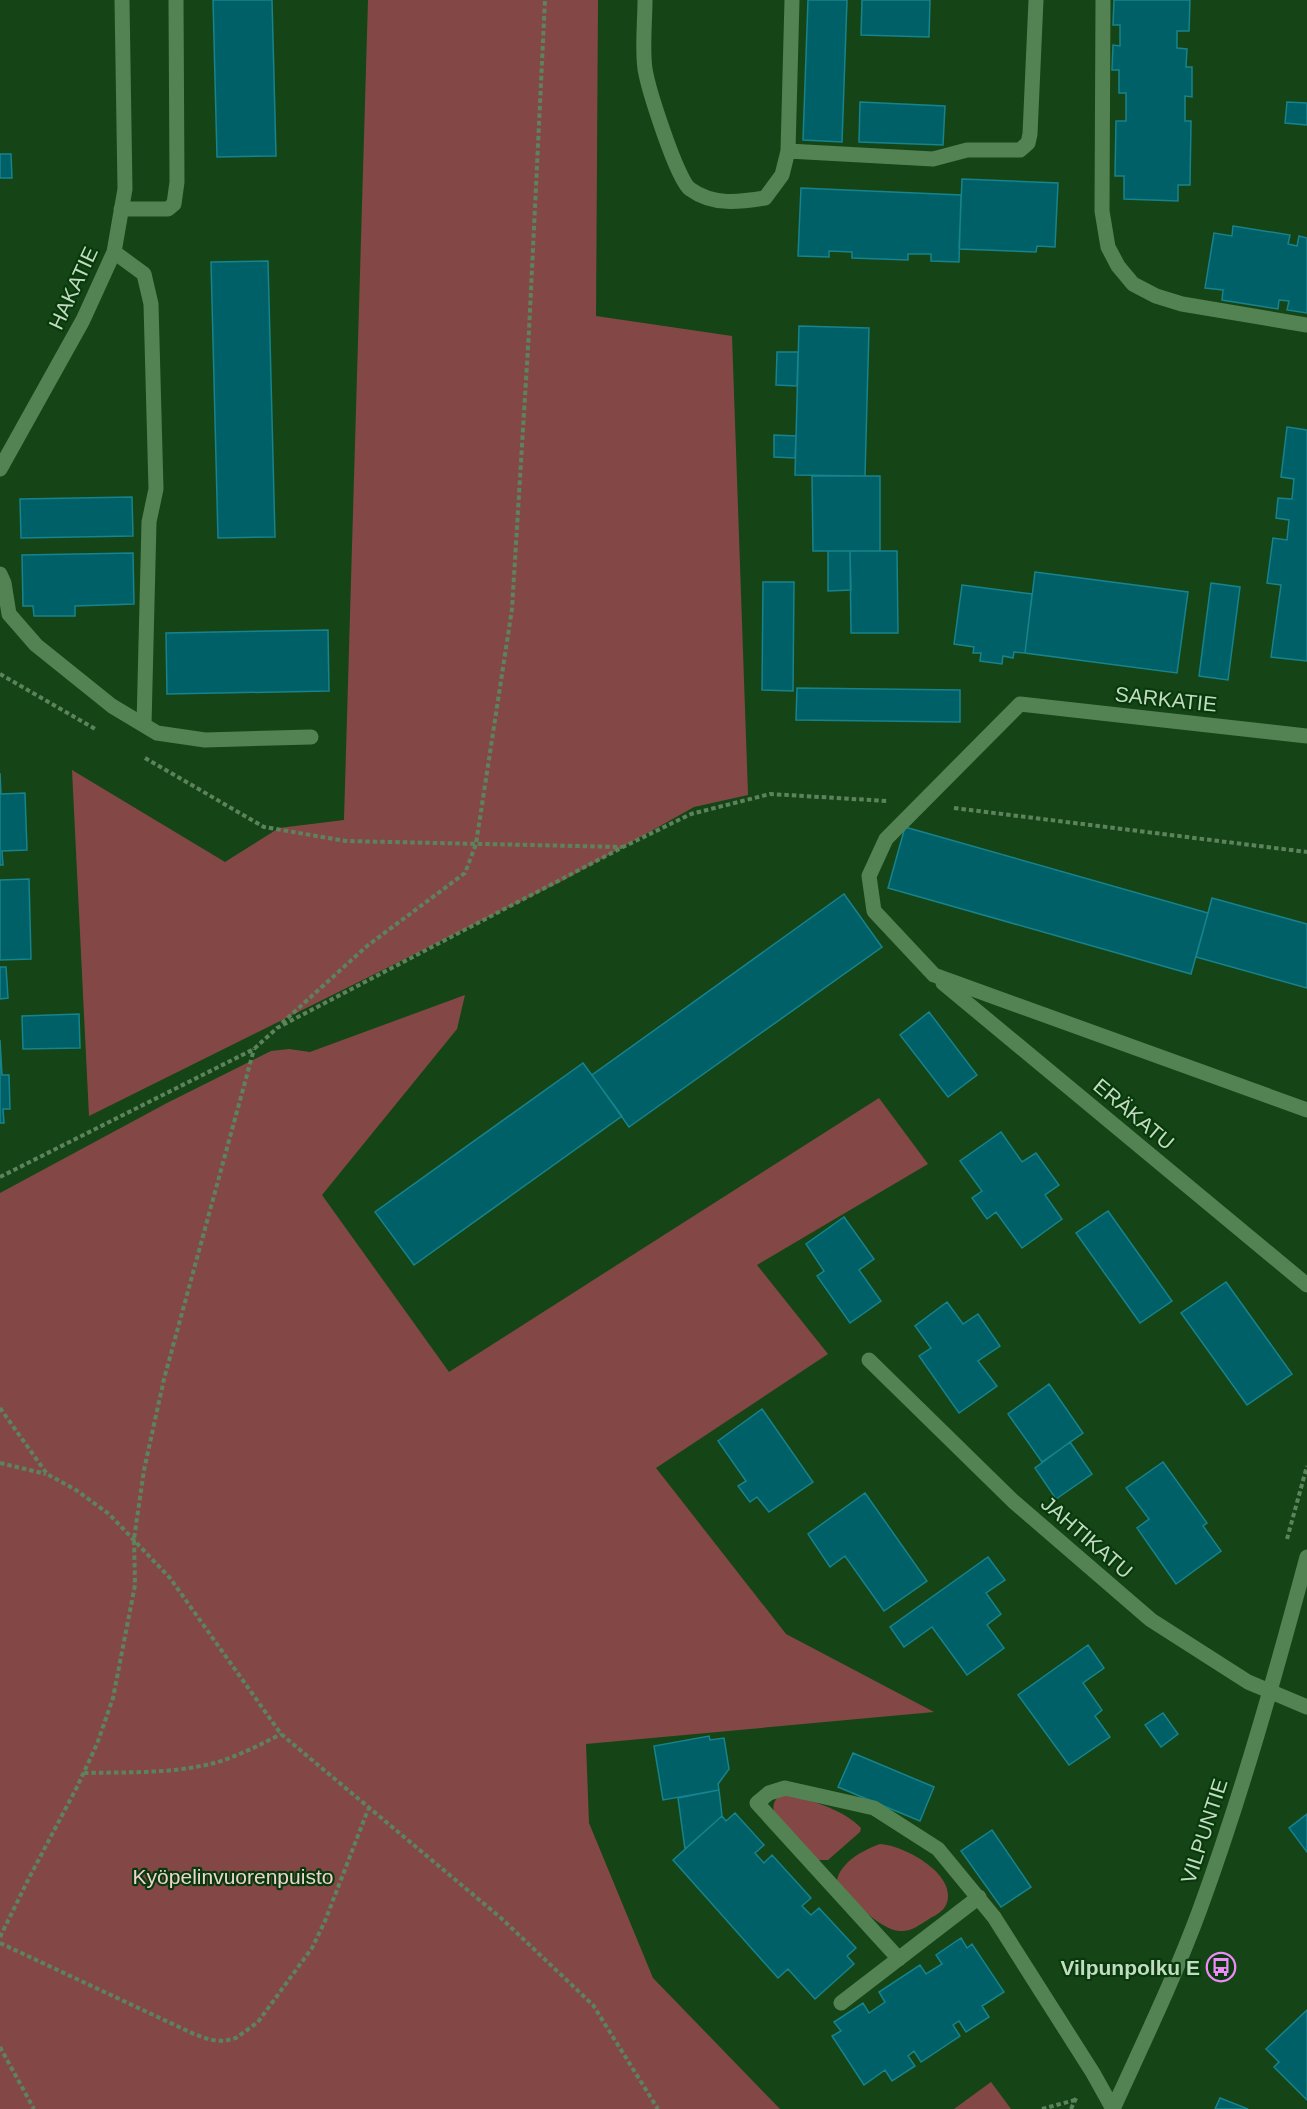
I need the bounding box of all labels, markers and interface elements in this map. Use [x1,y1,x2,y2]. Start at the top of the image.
street label: HAKATIE [44,243,102,333]
street label: SARKATIE [1114,682,1218,716]
street label: ERÄKATU [1089,1074,1179,1154]
street label: JAHTIKATU [1037,1491,1137,1583]
street label: VILPUNTIE [1176,1776,1232,1886]
park label: Kyöpelinvuorenpuisto [133,1865,333,1888]
bus stop icon: Vilpunpolku E [1205,1951,1237,1983]
place label: Vilpunpolku E [1060,1956,1200,1979]

